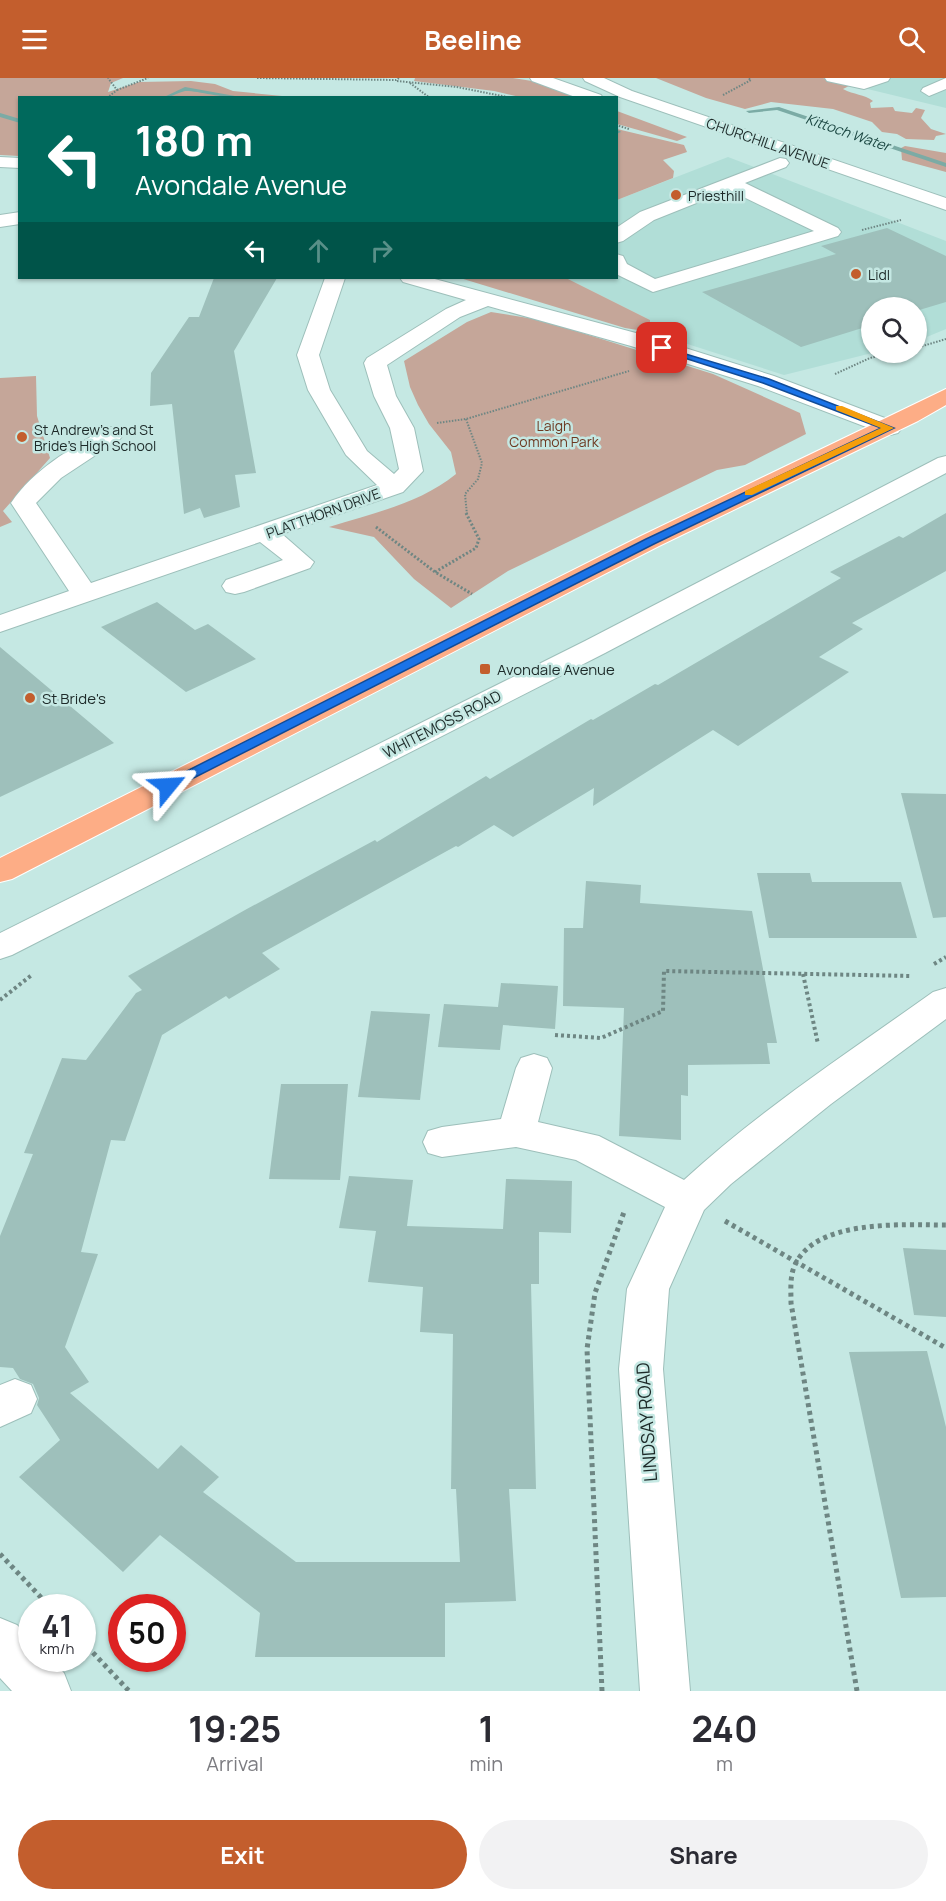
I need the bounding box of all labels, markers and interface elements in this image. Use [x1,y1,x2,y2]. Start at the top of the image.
text: Beeline [424,21,522,58]
icon: menu [18,23,51,56]
icon: search [895,23,928,56]
water label: Kittoch Water [803,109,894,156]
text: 180 m [135,111,253,169]
street label: CHURCHILL AVENUE [704,113,832,173]
icon: left [36,120,114,198]
text: Avondale Avenue [135,166,347,203]
place label: Priesthill [688,186,744,205]
marker: Priesthill [669,188,683,202]
icon: left [239,234,272,267]
icon: ahead [302,234,335,267]
icon: right [365,234,398,267]
place label: Lidl [868,265,890,284]
marker: Lidl [849,267,863,281]
map controls [861,297,927,363]
button: search [861,297,927,363]
pin [636,322,687,373]
icon: arrive [645,331,678,364]
park label: Laigh Common Park [509,416,600,451]
place label: St Andrew's and St Bride's High School [34,420,156,455]
marker: St Andrew's and St Bride's High School [15,430,29,444]
street label: PLATTHORN DRIVE [263,484,383,542]
place label: Avondale Avenue [497,659,615,680]
marker: Avondale Avenue [478,662,492,676]
street label: WHITEMOSS ROAD [379,685,505,763]
place label: St Bride's [42,688,106,709]
marker: St Bride's [23,691,37,705]
position arrow [136,754,200,818]
street label: LINDSAY ROAD [630,1361,662,1483]
speed limit sign: 50 [108,1594,186,1672]
text: 41 [41,1605,73,1646]
text: km/h [40,1638,74,1659]
text: 19:25 [188,1704,281,1753]
text: 1 [478,1704,494,1753]
text: 240 [691,1704,758,1753]
text: Arrival [206,1750,263,1777]
text: min [470,1750,503,1777]
text: m [716,1750,733,1777]
button: Exit [18,1820,467,1889]
button: Share [479,1820,928,1889]

